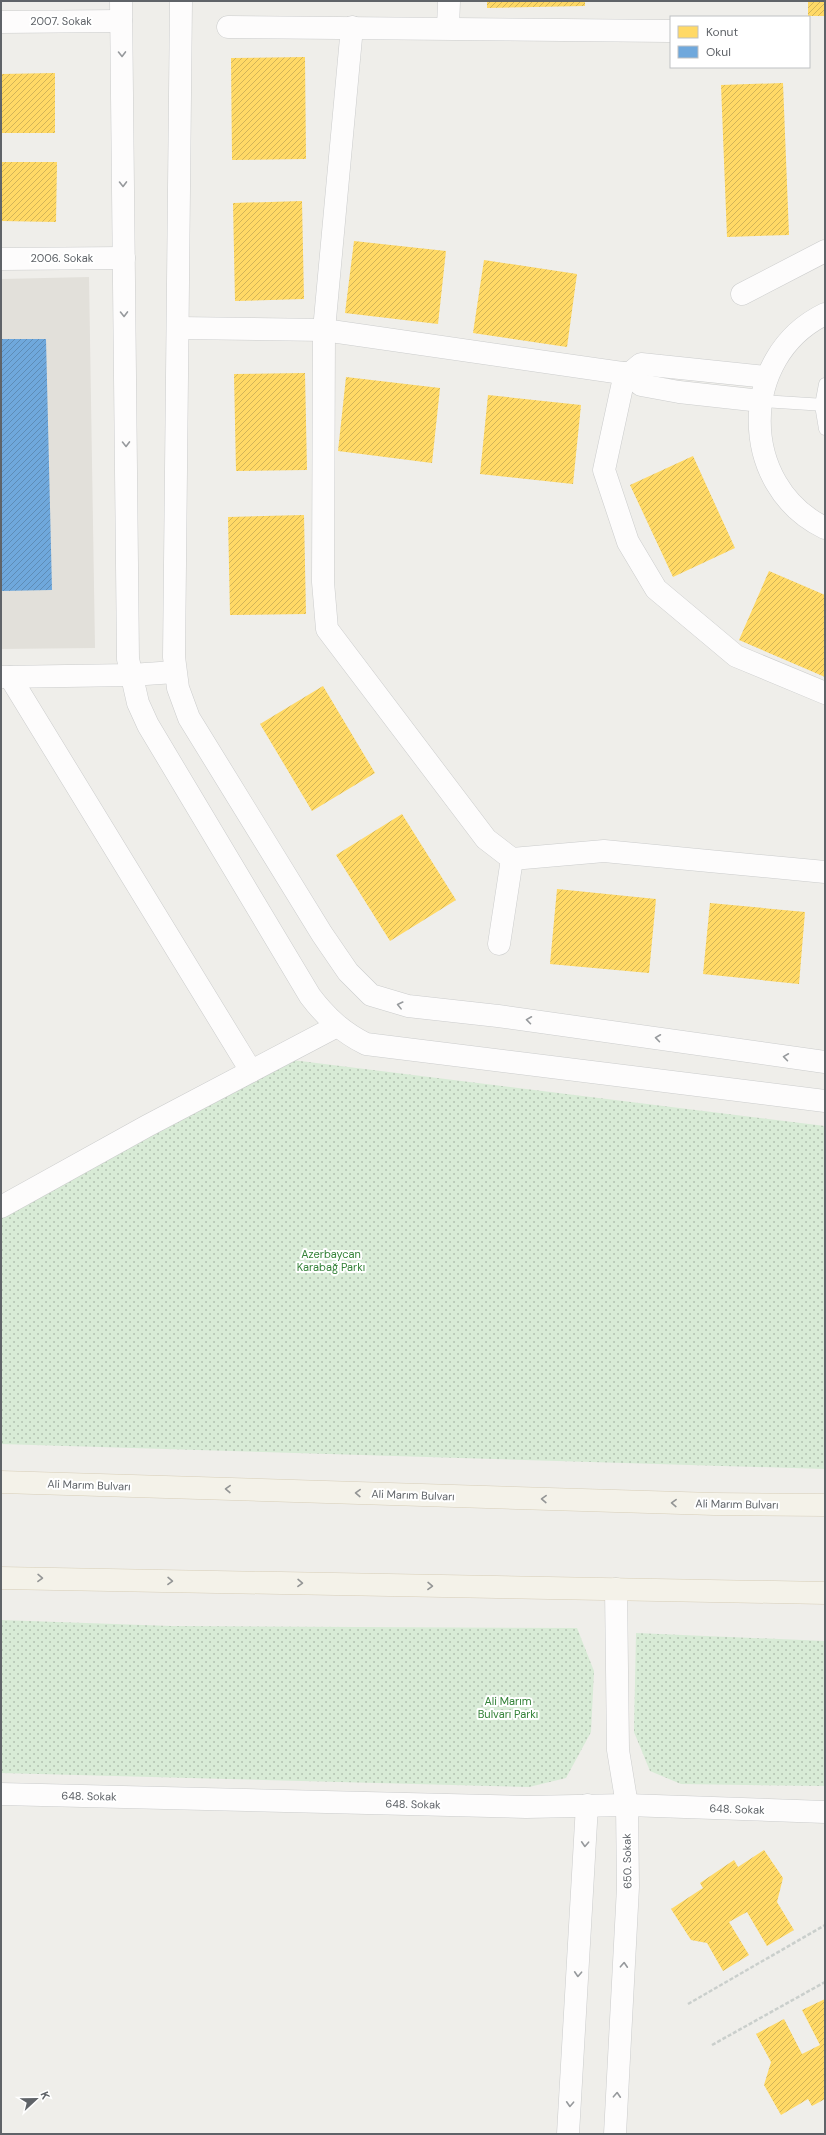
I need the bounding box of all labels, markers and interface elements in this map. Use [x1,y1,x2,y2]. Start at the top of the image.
street label: 2007. Sokak [30,14,92,28]
legend [670,16,810,68]
text: Konut [706,24,738,40]
text: Okul [706,44,731,60]
one-way arrow [118,51,126,57]
one-way arrow [119,181,127,187]
street label: 2006. Sokak [31,251,94,265]
one-way arrow [120,311,128,317]
one-way arrow [121,441,130,447]
one-way arrow [397,1001,403,1009]
one-way arrow [526,1016,532,1025]
one-way arrow [655,1034,661,1043]
one-way arrow [783,1053,789,1062]
park label: Azerbaycan Karabağ Parkı [297,1247,365,1274]
street label: Ali Marım Bulvarı [47,1477,131,1493]
one-way arrow [225,1485,231,1493]
street label: Ali Marım Bulvarı [371,1487,455,1503]
one-way arrow [355,1489,361,1497]
one-way arrow [541,1495,547,1503]
street label: Ali Marım Bulvarı [695,1496,779,1512]
one-way arrow [671,1499,677,1507]
one-way arrow [37,1574,43,1582]
one-way arrow [167,1577,173,1585]
one-way arrow [297,1579,303,1587]
one-way arrow [427,1582,433,1590]
park label: Ali Marım Bulvarı Parkı [478,1694,538,1721]
street label: 648. Sokak [61,1789,117,1803]
street label: 648. Sokak [385,1797,441,1811]
street label: 648. Sokak [709,1801,765,1817]
street label: 650. Sokak [620,1833,634,1889]
one-way arrow [581,1841,590,1847]
one-way arrow [620,1962,628,1968]
one-way arrow [573,1971,582,1977]
north arrow [16,2079,56,2119]
text: K [37,2089,53,2101]
one-way arrow [613,2092,621,2098]
one-way arrow [565,2101,574,2107]

